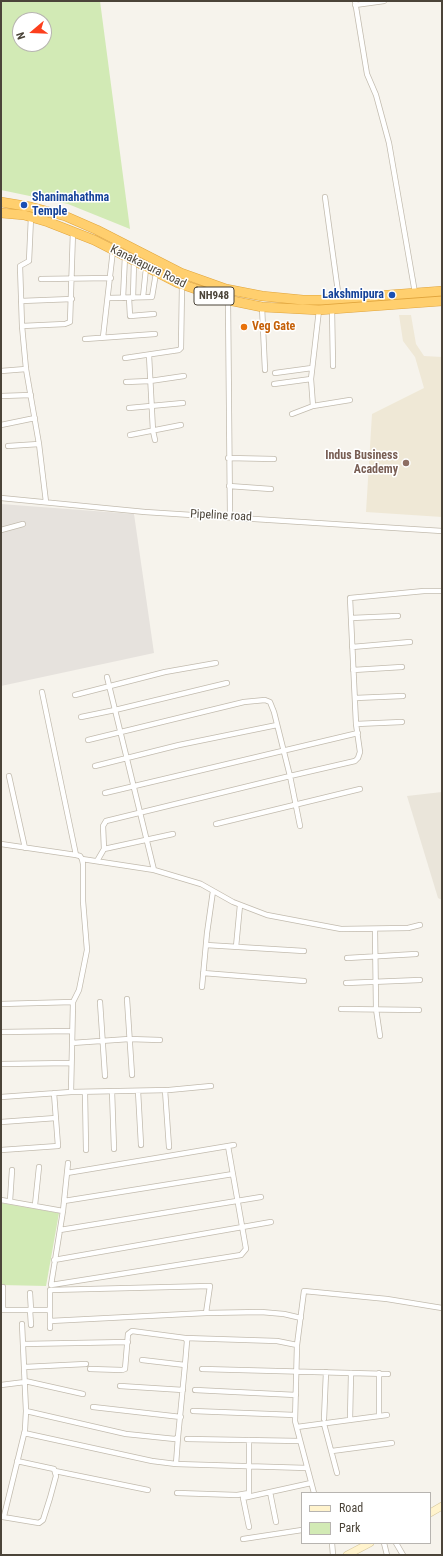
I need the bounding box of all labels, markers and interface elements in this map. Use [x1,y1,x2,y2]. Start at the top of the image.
north arrow [12,12,52,52]
text: N [14,30,28,41]
place label: Shanimahathma Temple [32,191,109,219]
marker: Shanimahathma Temple [19,200,29,210]
street label: Kanakapura Road [108,242,188,292]
road number: NH948 [194,287,234,305]
place label: Lakshmipura [322,288,384,302]
marker: Lakshmipura [387,290,397,300]
place label: Veg Gate [252,320,295,334]
marker: Veg Gate [239,322,249,332]
place label: Indus Business Academy [325,449,398,477]
marker: Indus Business Academy [401,458,411,468]
street label: Pipeline road [190,507,252,525]
legend [301,1492,431,1544]
text: Road [339,1501,363,1515]
text: Park [339,1521,360,1535]

